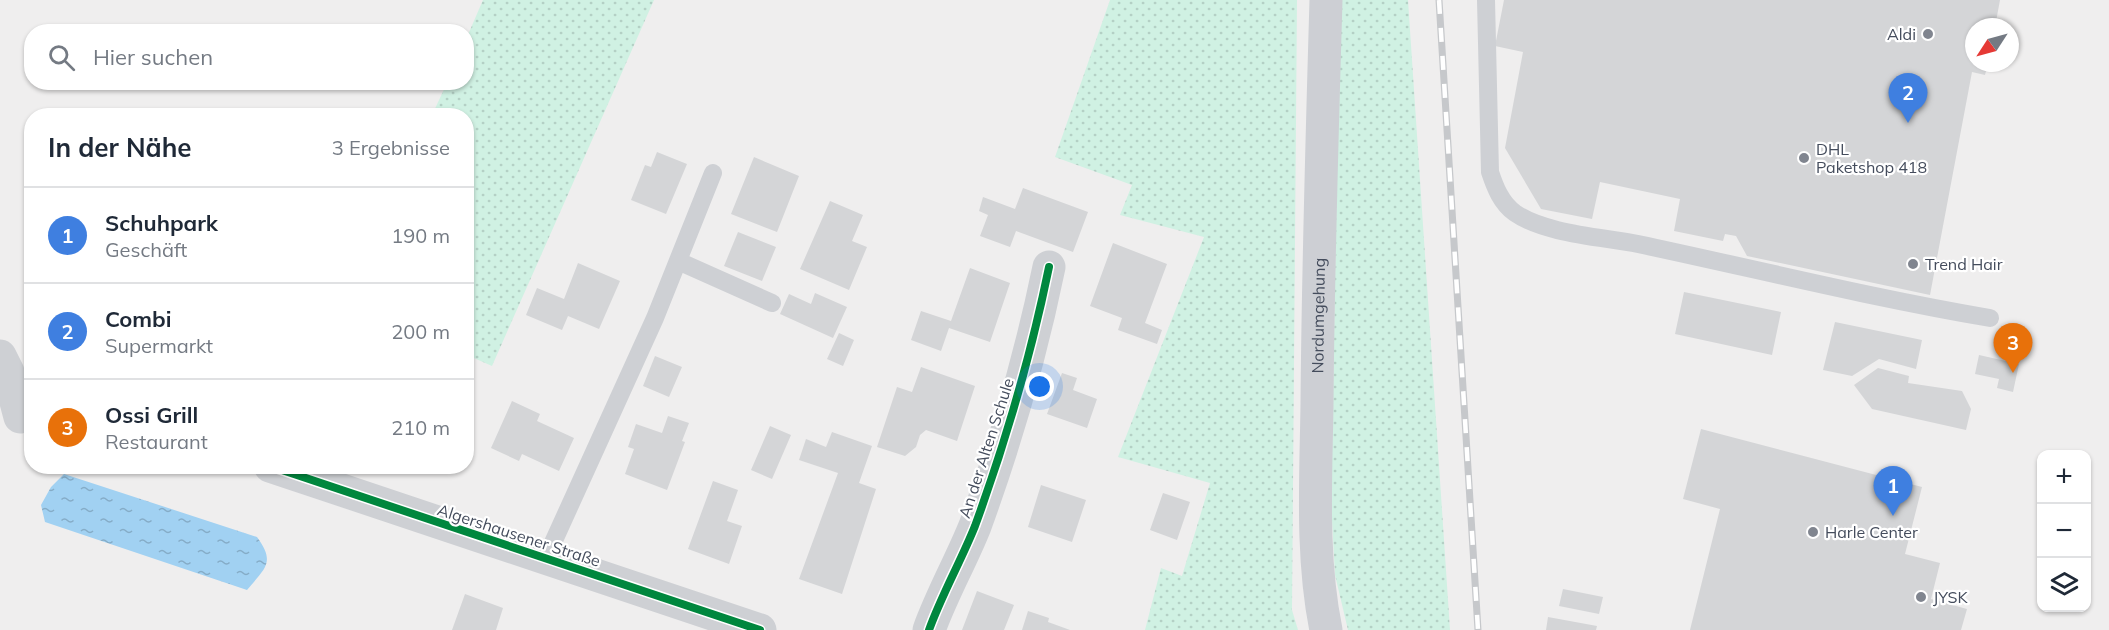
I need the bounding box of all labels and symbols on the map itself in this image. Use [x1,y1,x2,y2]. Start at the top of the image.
north arrow [1965,18,2019,72]
place label: Aldi [1887,24,1916,44]
marker: Aldi [1921,27,1935,41]
pin: 2 [1888,74,1928,123]
place label: DHL Paketshop 418 [1816,139,1927,177]
marker: DHL Paketshop 418 [1797,151,1811,165]
place label: Trend Hair [1925,254,2003,274]
marker: Trend Hair [1906,257,1920,271]
street label: Nordumgehung [1307,258,1329,374]
pin: 3 [1994,324,2032,373]
your location [1025,372,1054,401]
street label: An der Alten Schule [954,376,1018,520]
pin: 1 [1874,466,1912,516]
street label: Algershausener Straße [435,499,603,571]
place label: Harle Center [1825,522,1918,542]
marker: Harle Center [1806,525,1820,539]
place label: JYSK [1933,587,1969,607]
marker: JYSK [1914,590,1928,604]

